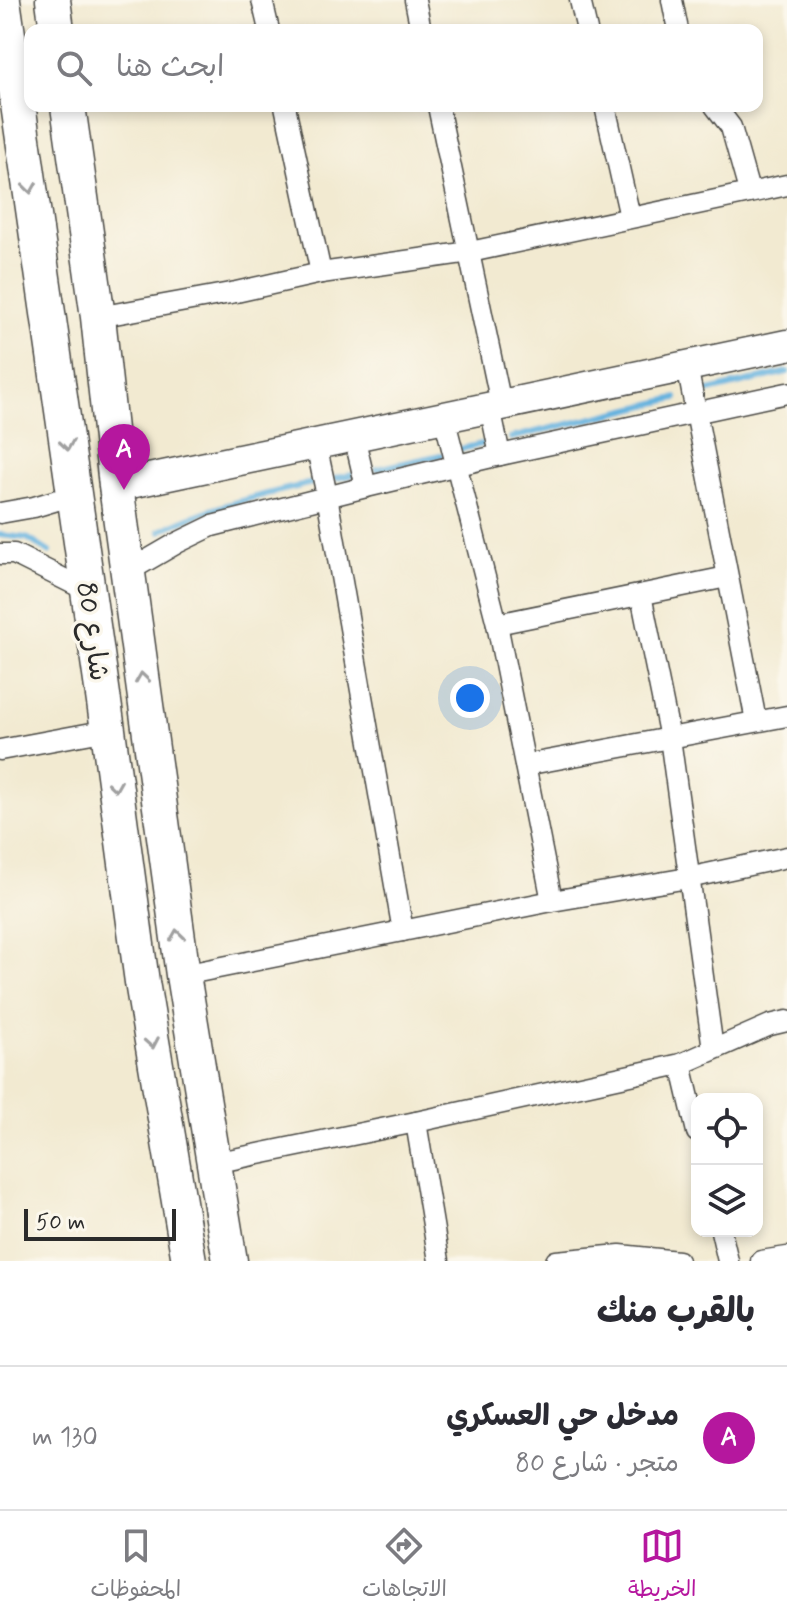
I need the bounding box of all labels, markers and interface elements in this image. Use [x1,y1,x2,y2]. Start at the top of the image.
search box [24,24,763,112]
icon: search [52,46,96,90]
text: ابحث هنا [116,48,224,87]
one-way arrow [21,181,38,195]
pin: A [98,424,150,490]
one-way arrow [58,439,75,452]
street label: شارع 80 [66,579,117,683]
one-way arrow [134,671,151,684]
your location [450,678,490,718]
one-way arrow [106,779,123,793]
one-way arrow [169,928,186,941]
one-way arrow [143,1037,160,1050]
map controls [691,1093,763,1237]
button: locate [691,1093,763,1165]
button: layers [691,1165,763,1237]
scale bar [24,1205,176,1241]
text: 50 m [36,1209,85,1237]
text: بالقرب منك [597,1290,755,1335]
text: مدخل حي العسكري [446,1397,679,1436]
text: 130 m [32,1421,98,1455]
text: A [721,1421,738,1455]
text: متجر · شارع 80 [515,1447,679,1481]
tab: المحفوظات [90,1524,181,1608]
tab: الاتجاهات [362,1524,447,1608]
tab: الخريطة [628,1524,697,1608]

